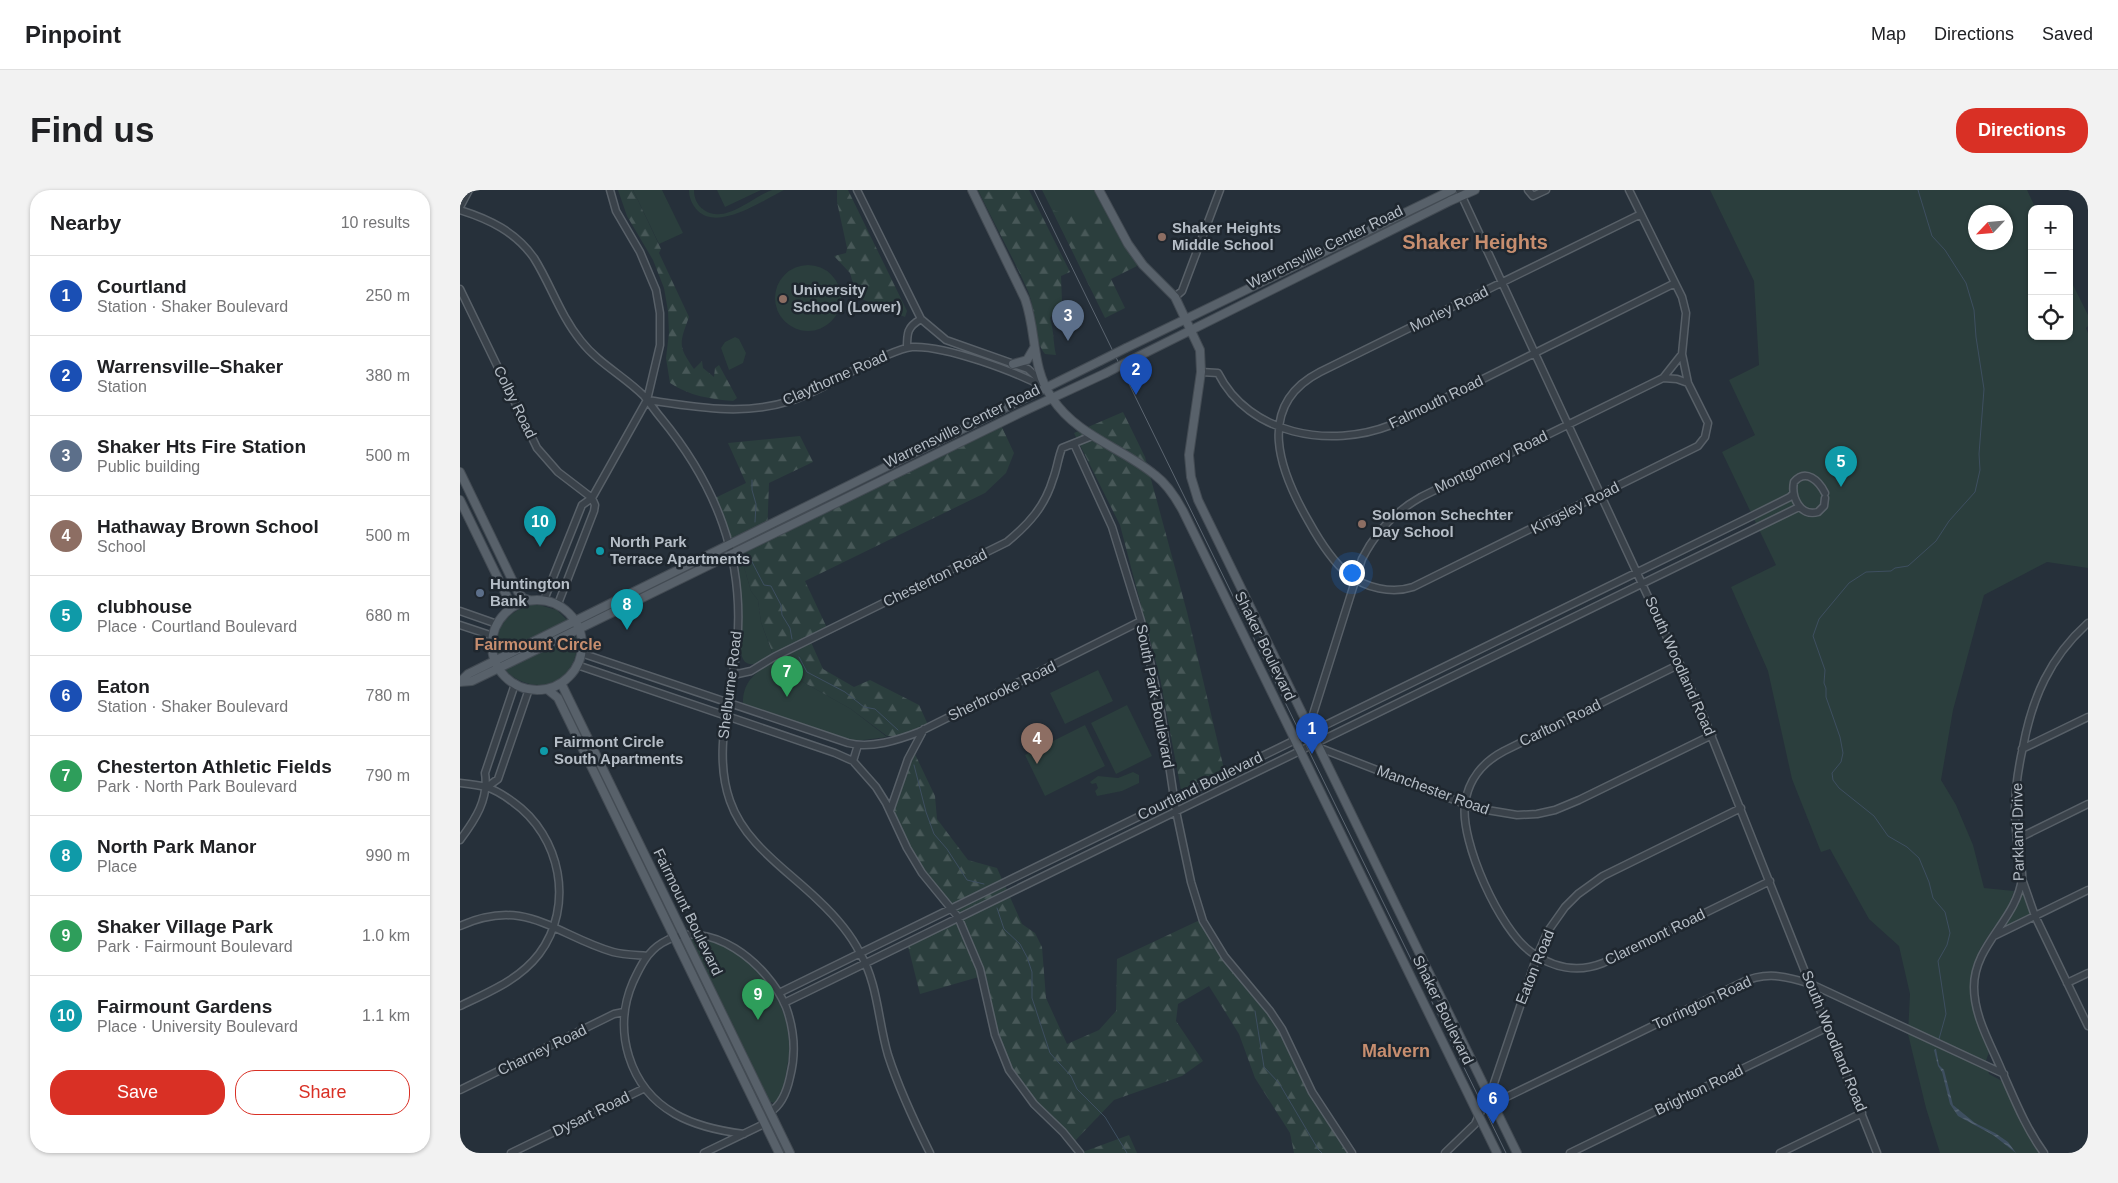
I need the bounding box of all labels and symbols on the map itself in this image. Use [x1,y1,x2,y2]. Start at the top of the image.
street label: Warrensville Center Road [1244,201,1405,292]
north arrow [1968,205,2013,250]
place label: Shaker Heights Middle School [1172,219,1281,253]
marker: Shaker Heights Middle School [1156,231,1168,243]
district label: Shaker Heights [1402,231,1548,253]
place label: University School (Lower) [793,281,901,315]
street label: Morley Road [1407,282,1491,335]
marker: University School (Lower) [777,293,789,305]
pin: 3 [1052,300,1084,341]
street label: Claythorne Road [780,347,890,408]
pin: 2 [1120,354,1152,395]
street label: Colby Road [491,363,540,441]
street label: Falmouth Road [1386,371,1486,432]
street label: Warrensville Center Road [881,380,1042,471]
street label: Montgomery Road [1432,427,1550,496]
pin: 5 [1825,446,1857,487]
street label: Kingsley Road [1528,478,1622,537]
pin: 10 [524,506,556,547]
place label: Solomon Schechter Day School [1372,506,1513,540]
marker: Solomon Schechter Day School [1356,518,1368,530]
place label: North Park Terrace Apartments [610,533,750,567]
marker: North Park Terrace Apartments [594,545,606,557]
street label: Chesterton Road [880,545,989,610]
your location [1339,560,1365,586]
place label: Huntington Bank [490,575,570,609]
marker: Huntington Bank [474,587,486,599]
street label: Shaker Boulevard [1232,588,1299,703]
pin: 8 [611,589,643,630]
street label: South Woodland Road [1642,594,1719,738]
street label: South Park Boulevard [1133,623,1178,769]
street label: Shelburne Road [714,630,745,740]
district label: Fairmount Circle [474,636,602,653]
pin: 7 [771,656,803,697]
street label: Sherbrooke Road [945,657,1058,724]
street label: Carlton Road [1516,696,1603,750]
pin: 1 [1296,713,1328,754]
pin: 4 [1021,723,1053,764]
place label: Fairmont Circle South Apartments [554,733,683,767]
marker: Fairmont Circle South Apartments [538,745,550,757]
street label: Courtland Boulevard [1135,748,1265,823]
street label: Manchester Road [1375,761,1492,818]
street label: Parkland Drive [2008,783,2027,881]
street label: Fairmount Boulevard [650,845,727,978]
street label: Claremont Road [1602,905,1708,968]
street label: Eaton Road [1512,927,1557,1007]
street label: Shaker Boulevard [1410,952,1477,1067]
street label: South Woodland Road [1798,968,1871,1114]
street label: Torrington Road [1650,972,1754,1033]
pin: 9 [742,979,774,1020]
street label: Charney Road [495,1021,589,1078]
district label: Malvern [1362,1041,1430,1061]
street label: Brighton Road [1652,1061,1746,1118]
pin: 6 [1477,1083,1509,1124]
street label: Dysart Road [550,1088,632,1139]

